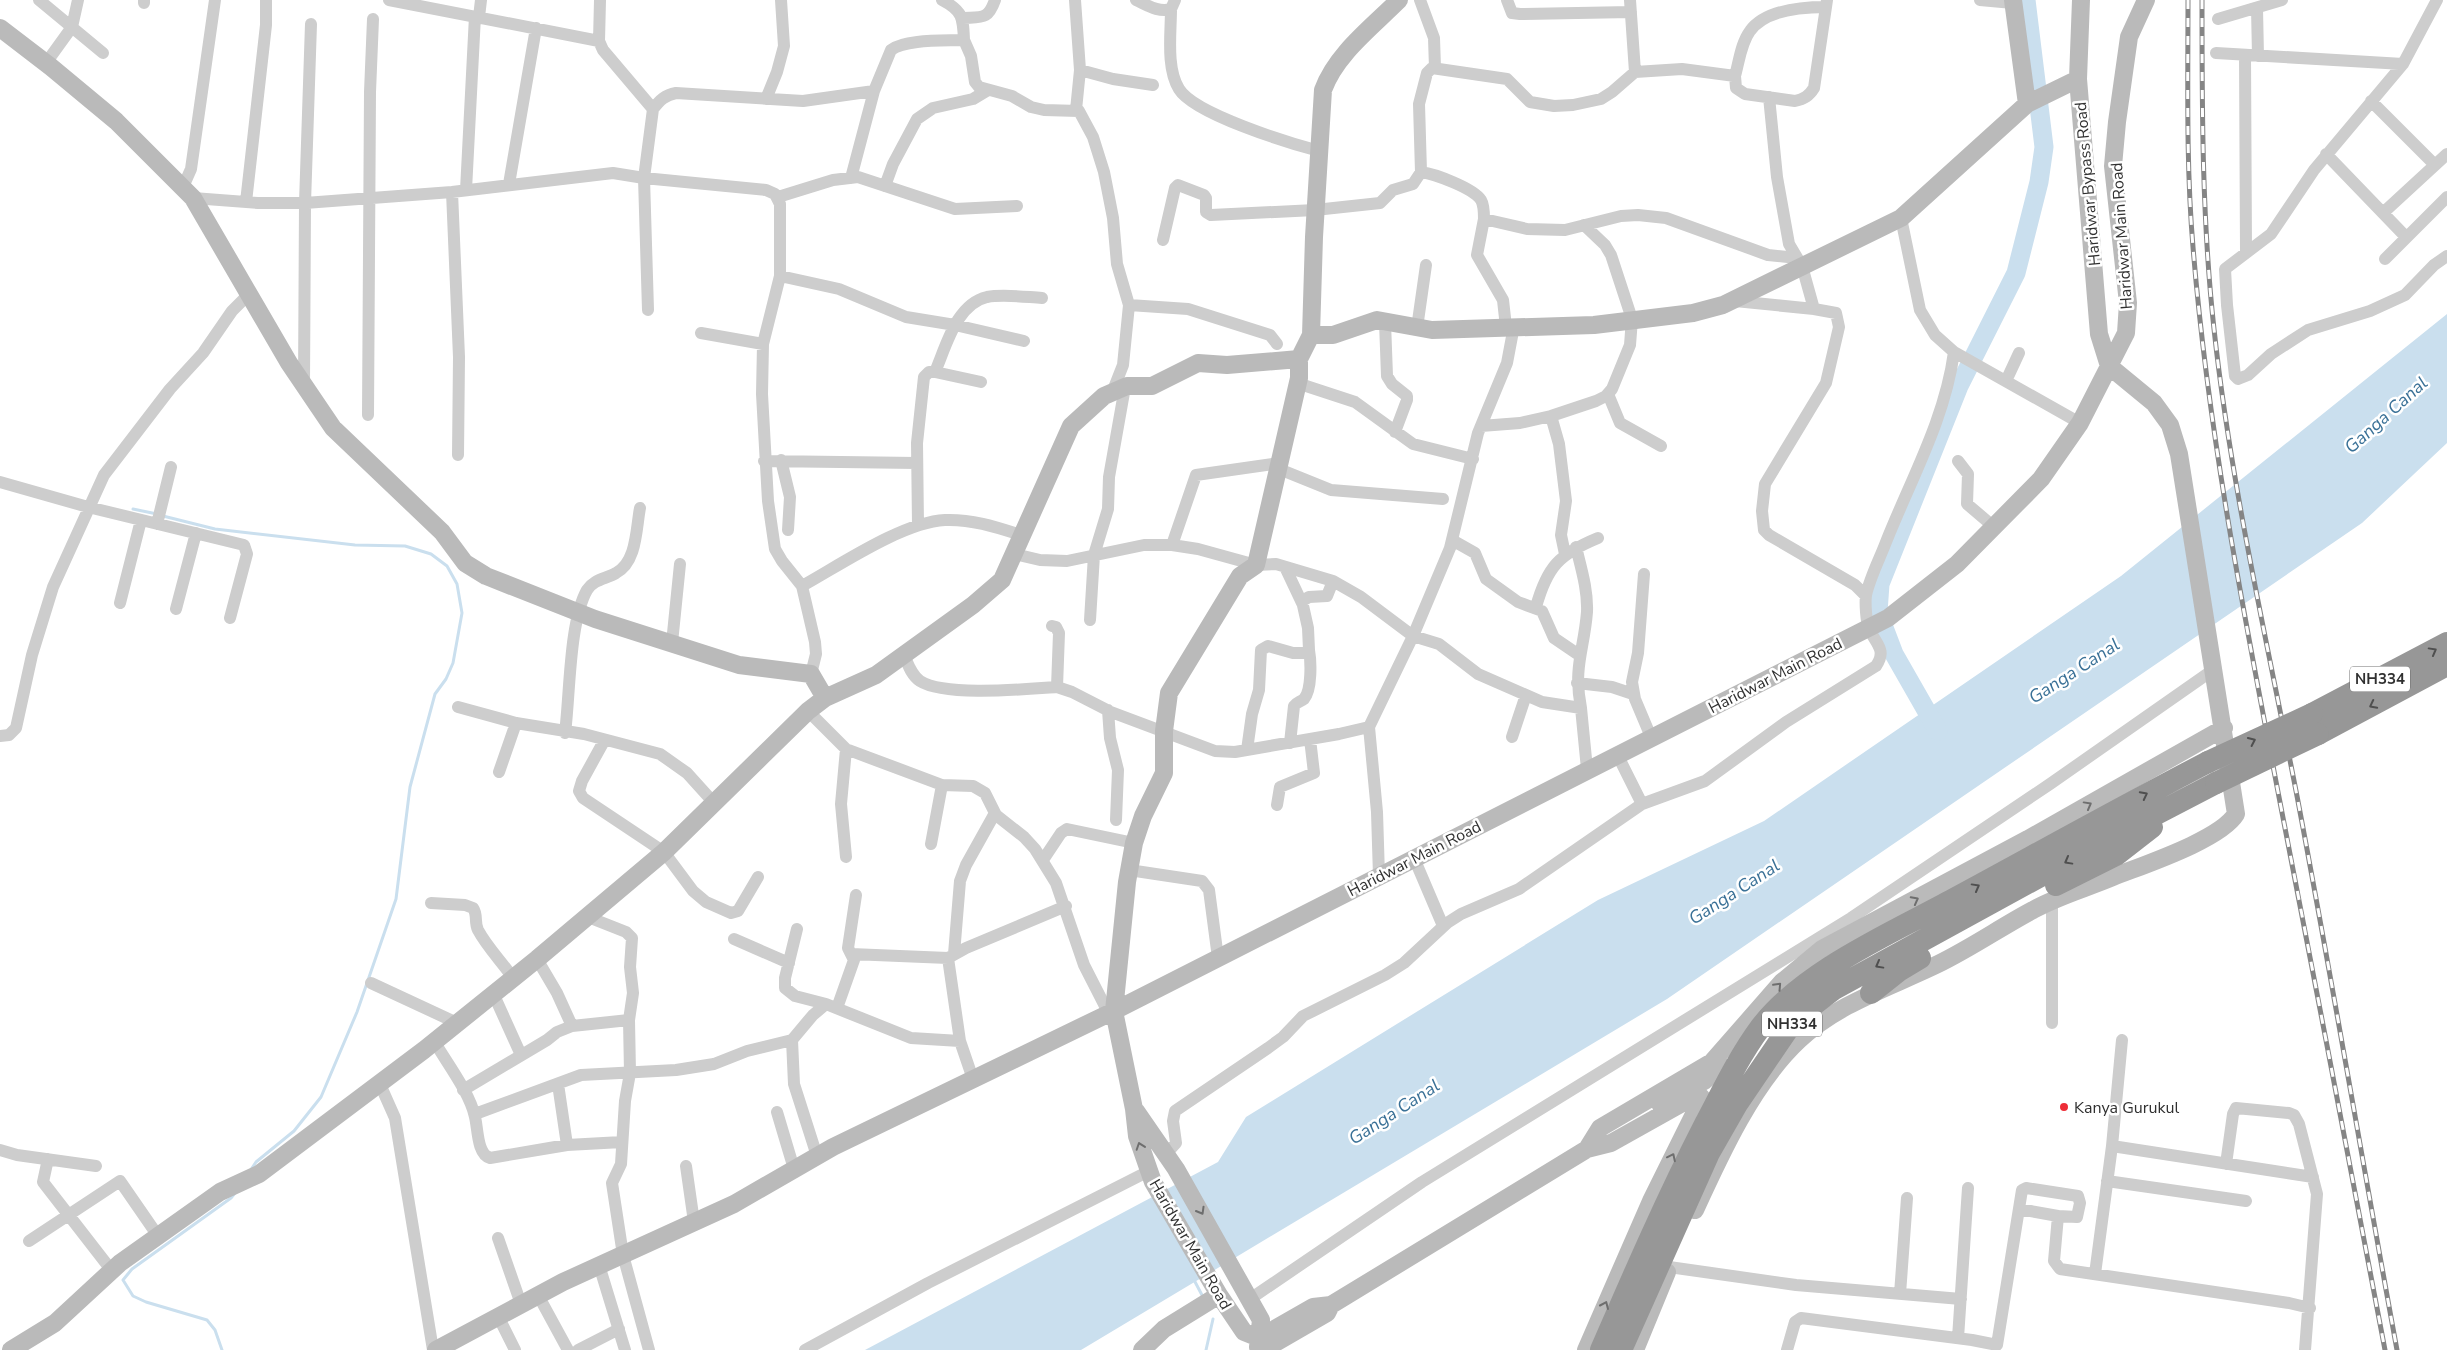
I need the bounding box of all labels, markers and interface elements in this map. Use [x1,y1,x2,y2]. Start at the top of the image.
street label: Haridwar Bypass Road [2070,101,2106,267]
street label: Haridwar Main Road [2106,162,2138,310]
water label: Ganga Canal [2339,371,2433,459]
street label: Haridwar Main Road [1705,633,1846,719]
water label: Ganga Canal [2024,633,2124,709]
one-way arrow [2427,647,2436,657]
road number: NH334 [2350,666,2410,692]
one-way arrow [2369,699,2378,709]
one-way arrow [2247,737,2256,748]
one-way arrow [2139,791,2148,801]
one-way arrow [2083,801,2092,811]
street label: Haridwar Main Road [1344,816,1485,902]
water label: Ganga Canal [1684,854,1784,930]
one-way arrow [2064,855,2073,865]
one-way arrow [1970,883,1979,893]
one-way arrow [1909,896,1918,906]
one-way arrow [1875,959,1884,969]
one-way arrow [1772,983,1781,992]
road number: NH334 [1762,1012,1822,1036]
water label: Ganga Canal [1344,1074,1444,1150]
place label: Kanya Gurukul [2074,1097,2179,1119]
marker: Kanya Gurukul [2058,1101,2070,1113]
one-way arrow [1136,1142,1146,1151]
one-way arrow [1666,1154,1676,1163]
street label: Haridwar Main Road [1144,1175,1236,1314]
one-way arrow [1194,1206,1204,1215]
one-way arrow [1599,1301,1610,1310]

